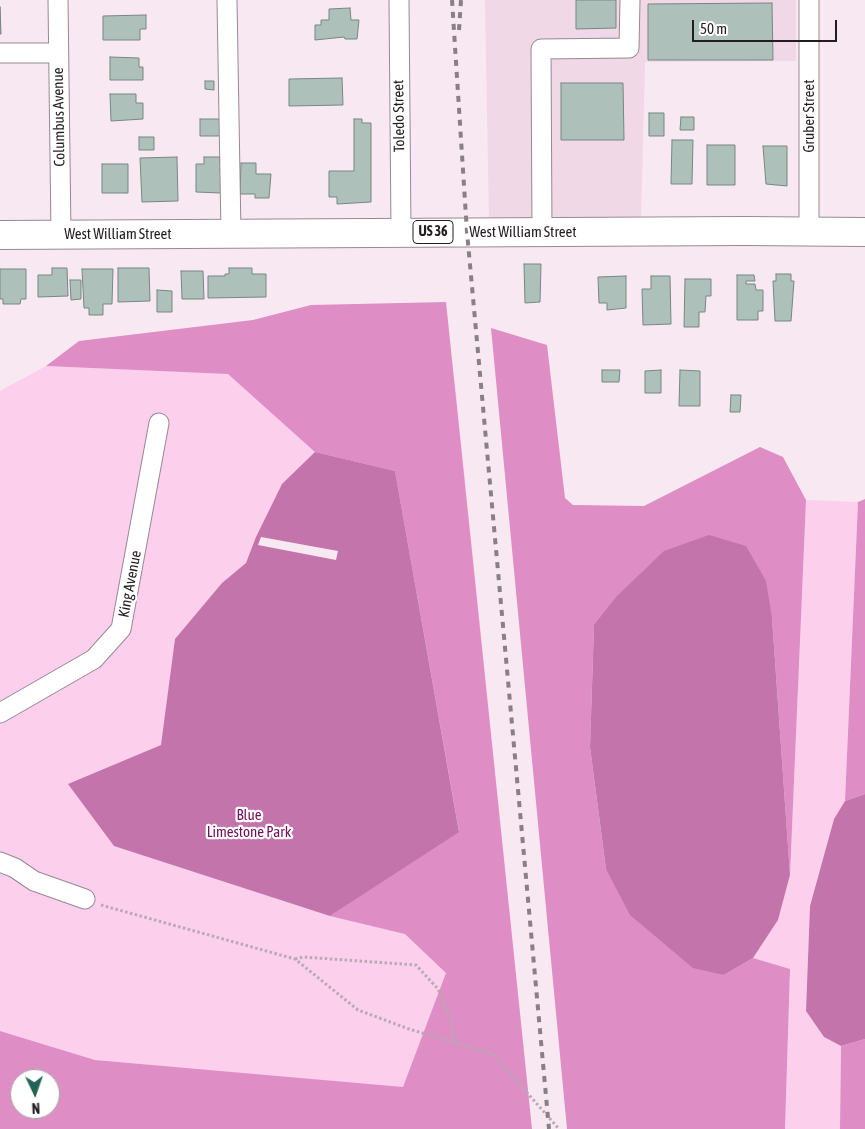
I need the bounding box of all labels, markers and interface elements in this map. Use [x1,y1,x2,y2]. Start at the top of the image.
scale bar [695,10,840,42]
text: 50 m [700,20,727,37]
street label: Columbus Avenue [49,67,69,167]
street label: Toledo Street [389,80,409,152]
street label: Gruber Street [800,80,818,152]
road number: US 36 [413,220,453,243]
street label: West William Street [469,223,577,241]
street label: West William Street [64,225,172,243]
street label: King Avenue [115,549,145,619]
park label: Blue Limestone Park [207,806,291,841]
north arrow [10,1069,60,1119]
text: N [31,1100,40,1116]

